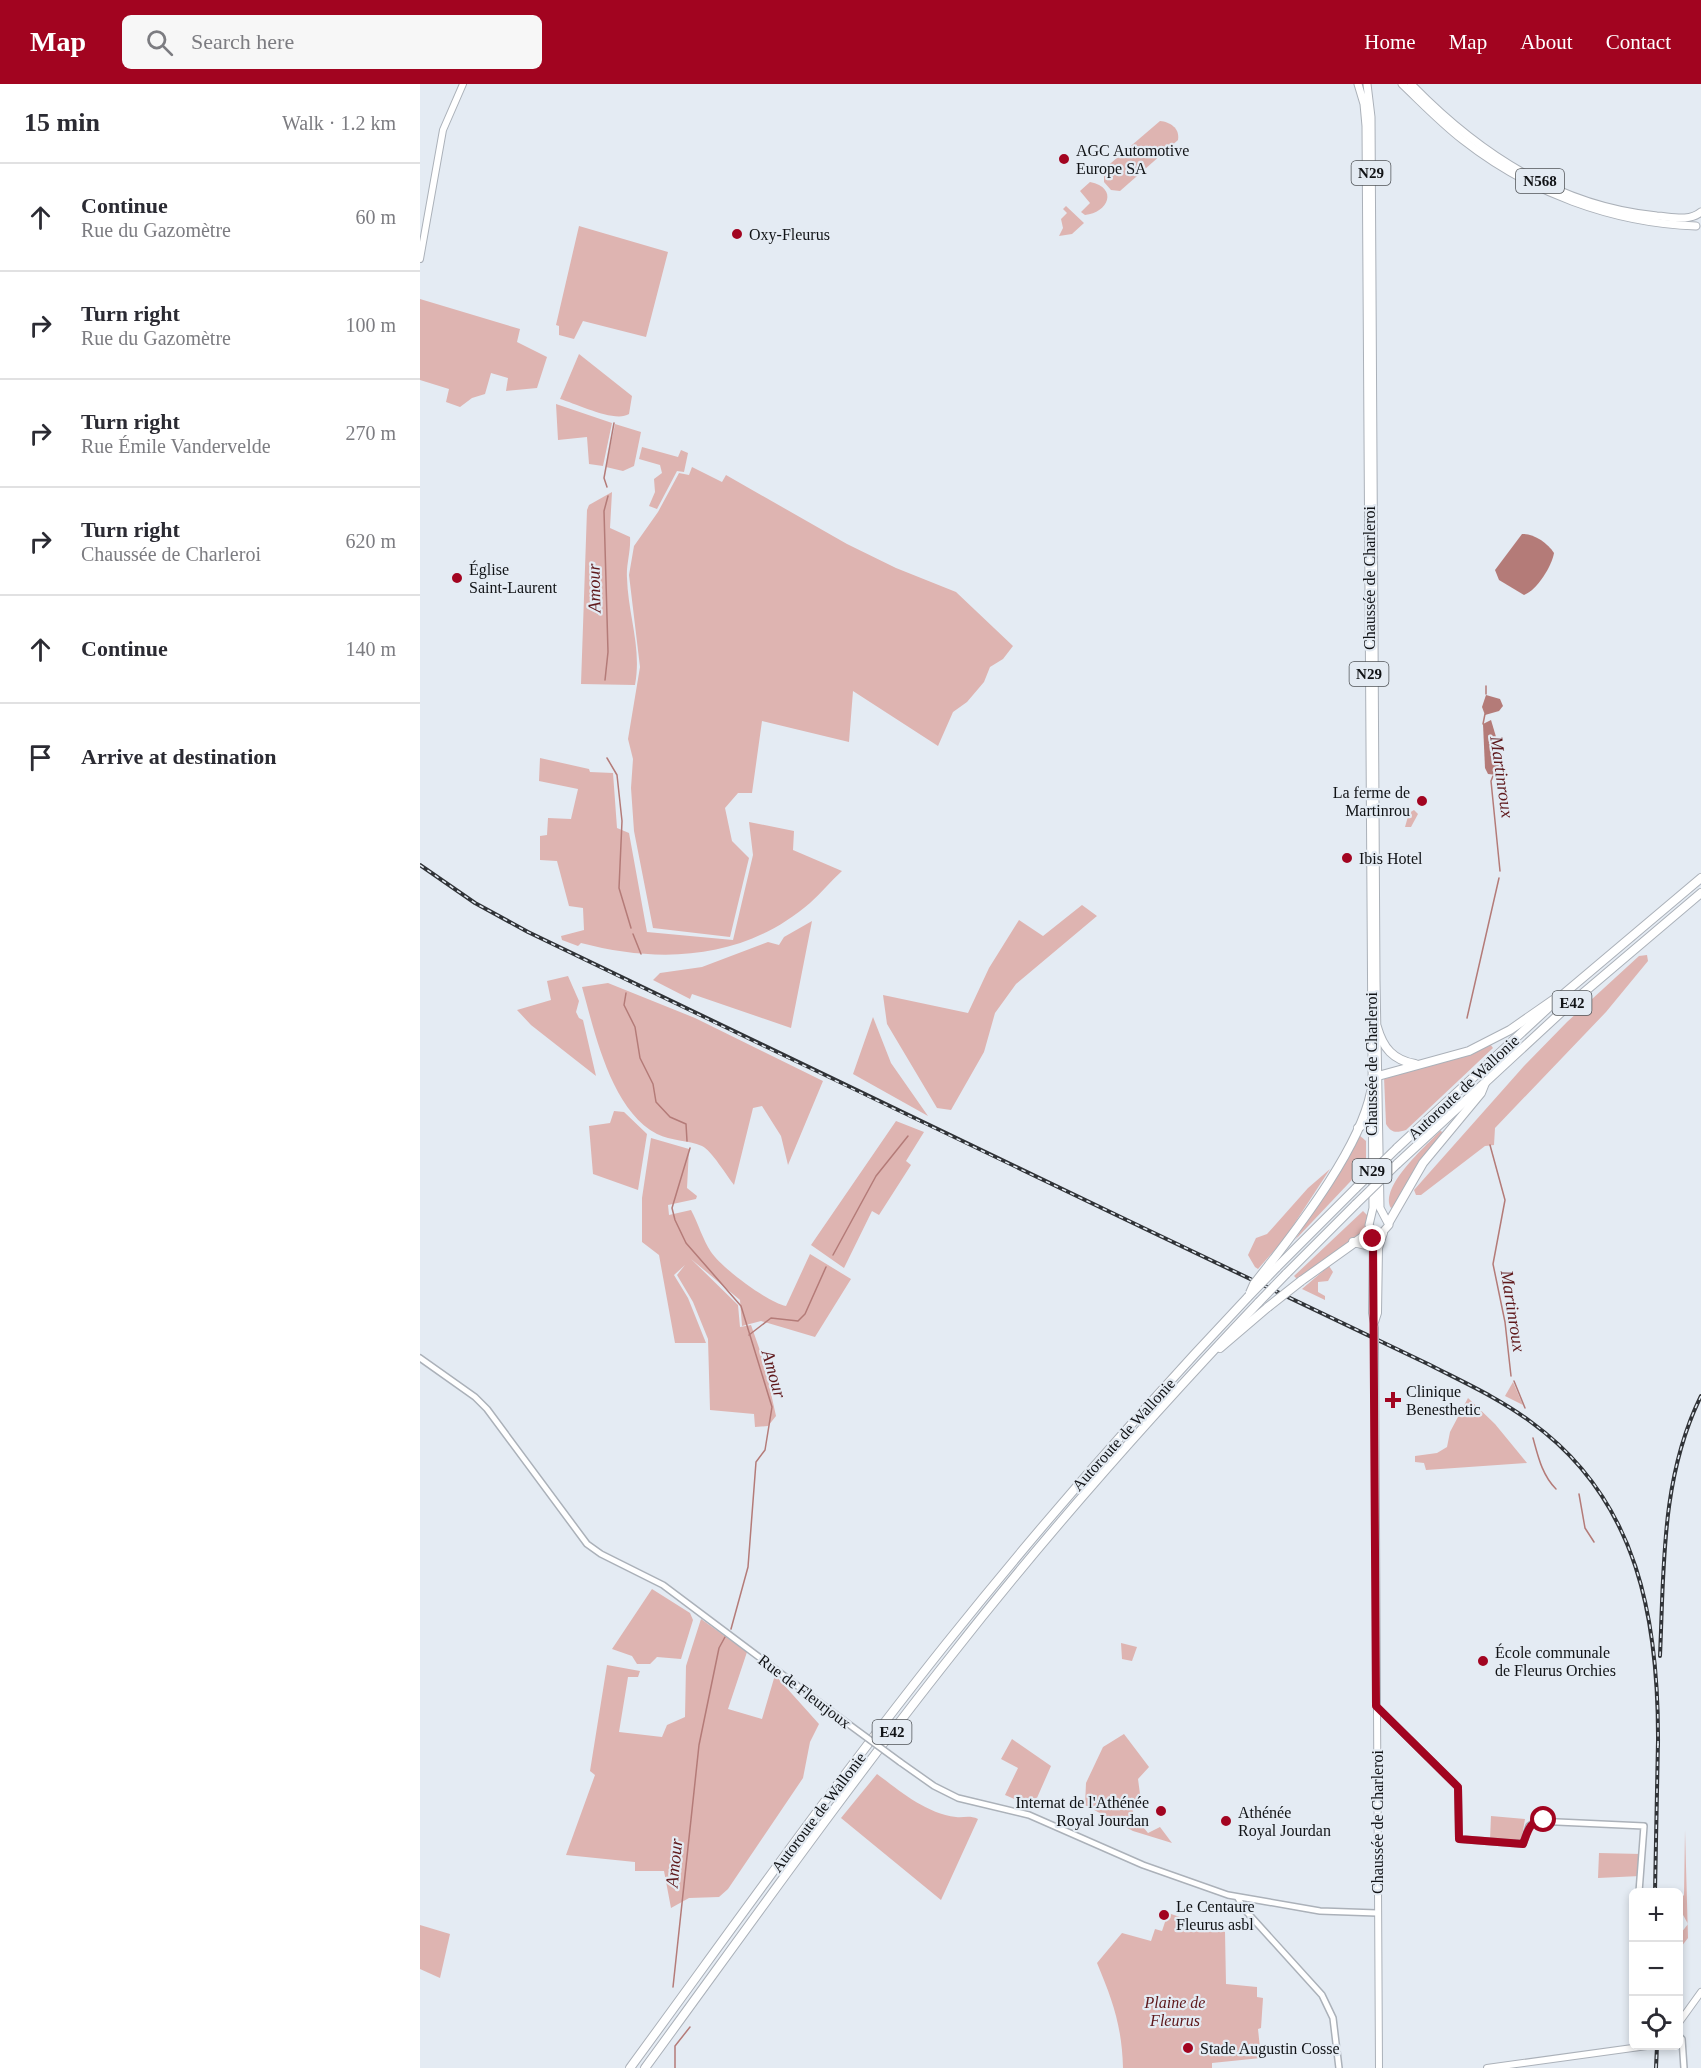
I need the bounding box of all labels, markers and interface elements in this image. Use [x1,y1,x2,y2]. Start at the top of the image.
search box [122,15,542,69]
text: Map [30,26,86,57]
icon: search [143,26,176,59]
text: Search here [191,29,294,54]
text: Home [1364,30,1416,54]
text: Map [1449,30,1487,54]
text: About [1520,30,1573,54]
text: Contact [1606,30,1671,54]
text: 15 min [24,108,100,137]
text: Walk · 1.2 km [282,112,396,134]
place label: AGC Automotive Europe SA [1076,142,1189,178]
marker: AGC Automotive Europe SA [1057,152,1071,166]
road number: N29 [1352,161,1390,185]
road number: N568 [1516,169,1564,193]
text: Continue [81,193,168,218]
icon: ahead [24,201,57,234]
text: 60 m [355,206,396,228]
text: Rue du Gazomètre [81,219,231,241]
place label: Oxy-Fleurus [749,226,830,244]
marker: Oxy-Fleurus [730,227,744,241]
text: Turn right [81,301,180,326]
icon: right [24,309,57,342]
text: 100 m [345,314,396,336]
text: Rue du Gazomètre [81,327,231,349]
text: Turn right [81,409,180,434]
icon: right [24,417,57,450]
text: 270 m [345,422,396,444]
text: Rue Émile Vandervelde [81,435,271,457]
street label: Chaussée de Charleroi [1361,505,1378,650]
text: Turn right [81,517,180,542]
icon: right [24,525,57,558]
text: 620 m [345,530,396,552]
text: Chaussée de Charleroi [81,543,261,565]
place label: Église Saint-Laurent [469,560,558,596]
water label: Amour [584,562,604,614]
marker: Église Saint-Laurent [450,571,464,585]
icon: ahead [24,633,57,666]
text: Continue [81,636,168,661]
text: 140 m [345,638,396,660]
road number: N29 [1350,662,1388,686]
water label: Martinroux [1486,734,1518,819]
icon: arrive [24,741,57,774]
text: Arrive at destination [81,744,277,769]
place label: La ferme de Martinrou [1333,784,1410,819]
marker: La ferme de Martinrou [1415,794,1429,808]
place label: Ibis Hotel [1359,850,1423,867]
marker: Ibis Hotel [1340,851,1354,865]
street label: Chaussée de Charleroi [1363,991,1380,1136]
road number: E42 [1552,991,1592,1015]
street label: Autoroute de Wallonie [1405,1032,1522,1143]
road number: N29 [1352,1159,1392,1183]
route end [1359,1225,1385,1251]
water label: Martinroux [1497,1268,1529,1353]
water label: Amour [757,1347,791,1401]
street label: Autoroute de Wallonie [1069,1375,1178,1494]
place label: Clinique Benesthetic [1406,1383,1481,1418]
marker: Clinique Benesthetic [1384,1391,1402,1409]
place label: École communale de Fleurus Orchies [1495,1643,1616,1679]
street label: Rue de Fleurjoux [755,1651,854,1732]
marker: École communale de Fleurus Orchies [1476,1654,1490,1668]
road number: E42 [872,1720,912,1744]
street label: Autoroute de Wallonie [768,1749,869,1875]
street label: Chaussée de Charleroi [1369,1749,1386,1894]
place label: Internat de l'Athénée Royal Jourdan [1016,1794,1149,1830]
marker: Internat de l'Athénée Royal Jourdan [1154,1804,1168,1818]
place label: Athénée Royal Jourdan [1238,1804,1331,1840]
route start [1530,1806,1556,1832]
marker: Athénée Royal Jourdan [1219,1814,1233,1828]
water label: Amour [661,1837,687,1889]
map controls [1629,1888,1683,2050]
button: + [1629,1888,1683,1942]
place label: Le Centaure Fleurus asbl [1176,1898,1255,1933]
marker: Le Centaure Fleurus asbl [1157,1908,1171,1922]
button: − [1629,1942,1683,1996]
park label: Plaine de Fleurus [1144,1994,1205,2029]
button: locate [1629,1996,1683,2050]
place label: Stade Augustin Cosse [1200,2040,1340,2058]
marker: Stade Augustin Cosse [1181,2041,1195,2055]

